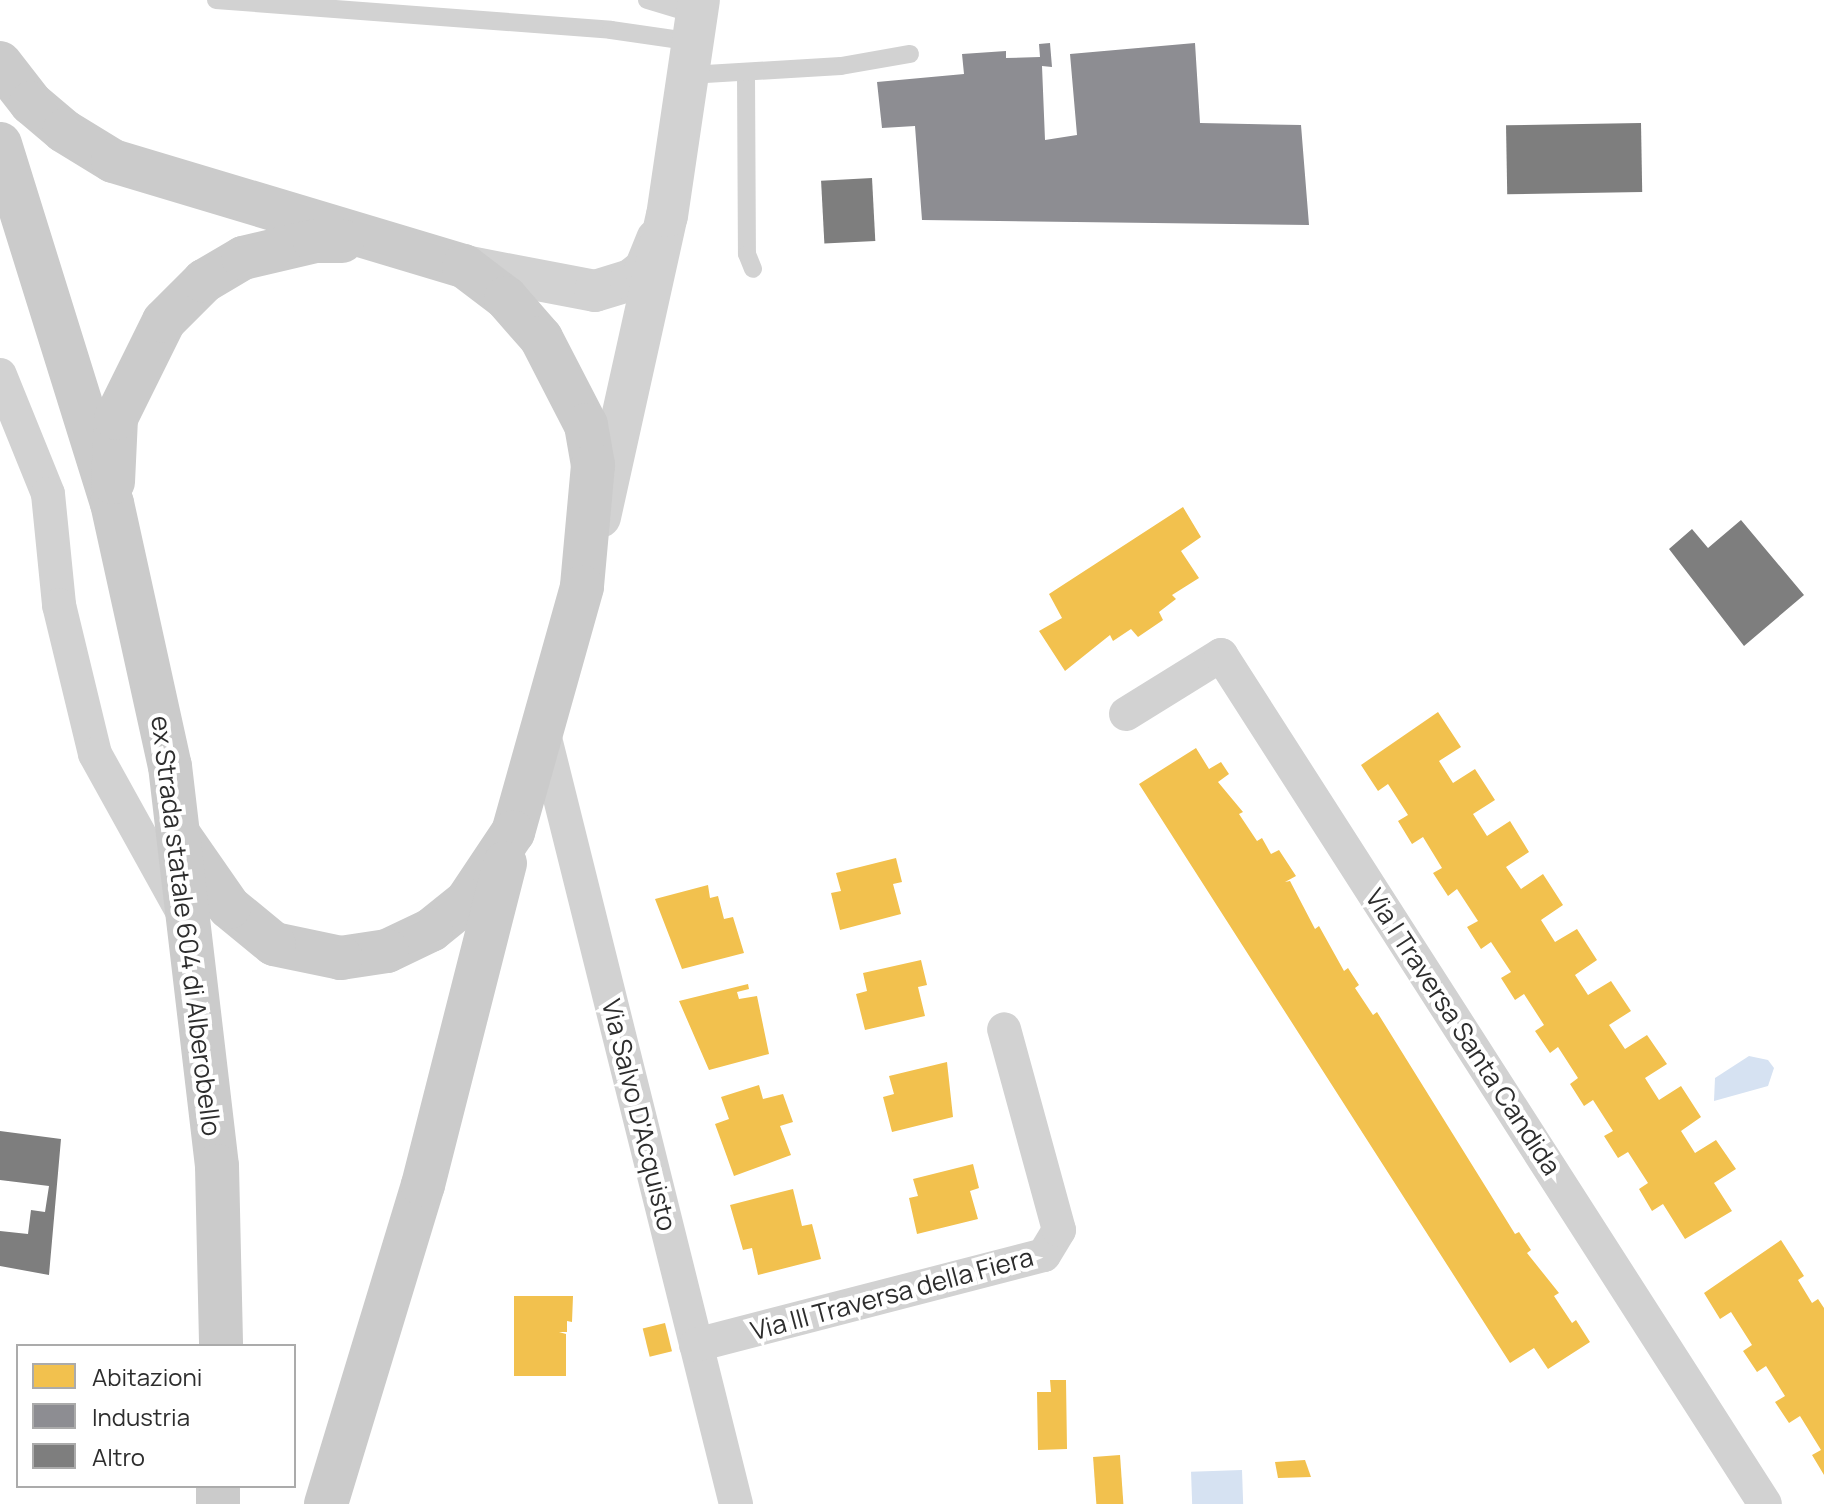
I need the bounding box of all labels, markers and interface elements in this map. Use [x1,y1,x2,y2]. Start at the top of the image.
street label: ex Strada statale 604 di Alberobello [145,714,227,1138]
street label: Via I Traversa Santa Candida [1359,883,1567,1181]
street label: Via Salvo D'Acquisto [595,996,683,1234]
street label: Via III Traversa della Fiera [747,1241,1037,1347]
legend [16,1344,296,1488]
text: Abitazioni [92,1360,202,1393]
text: Industria [92,1400,190,1433]
text: Altro [92,1440,145,1473]

